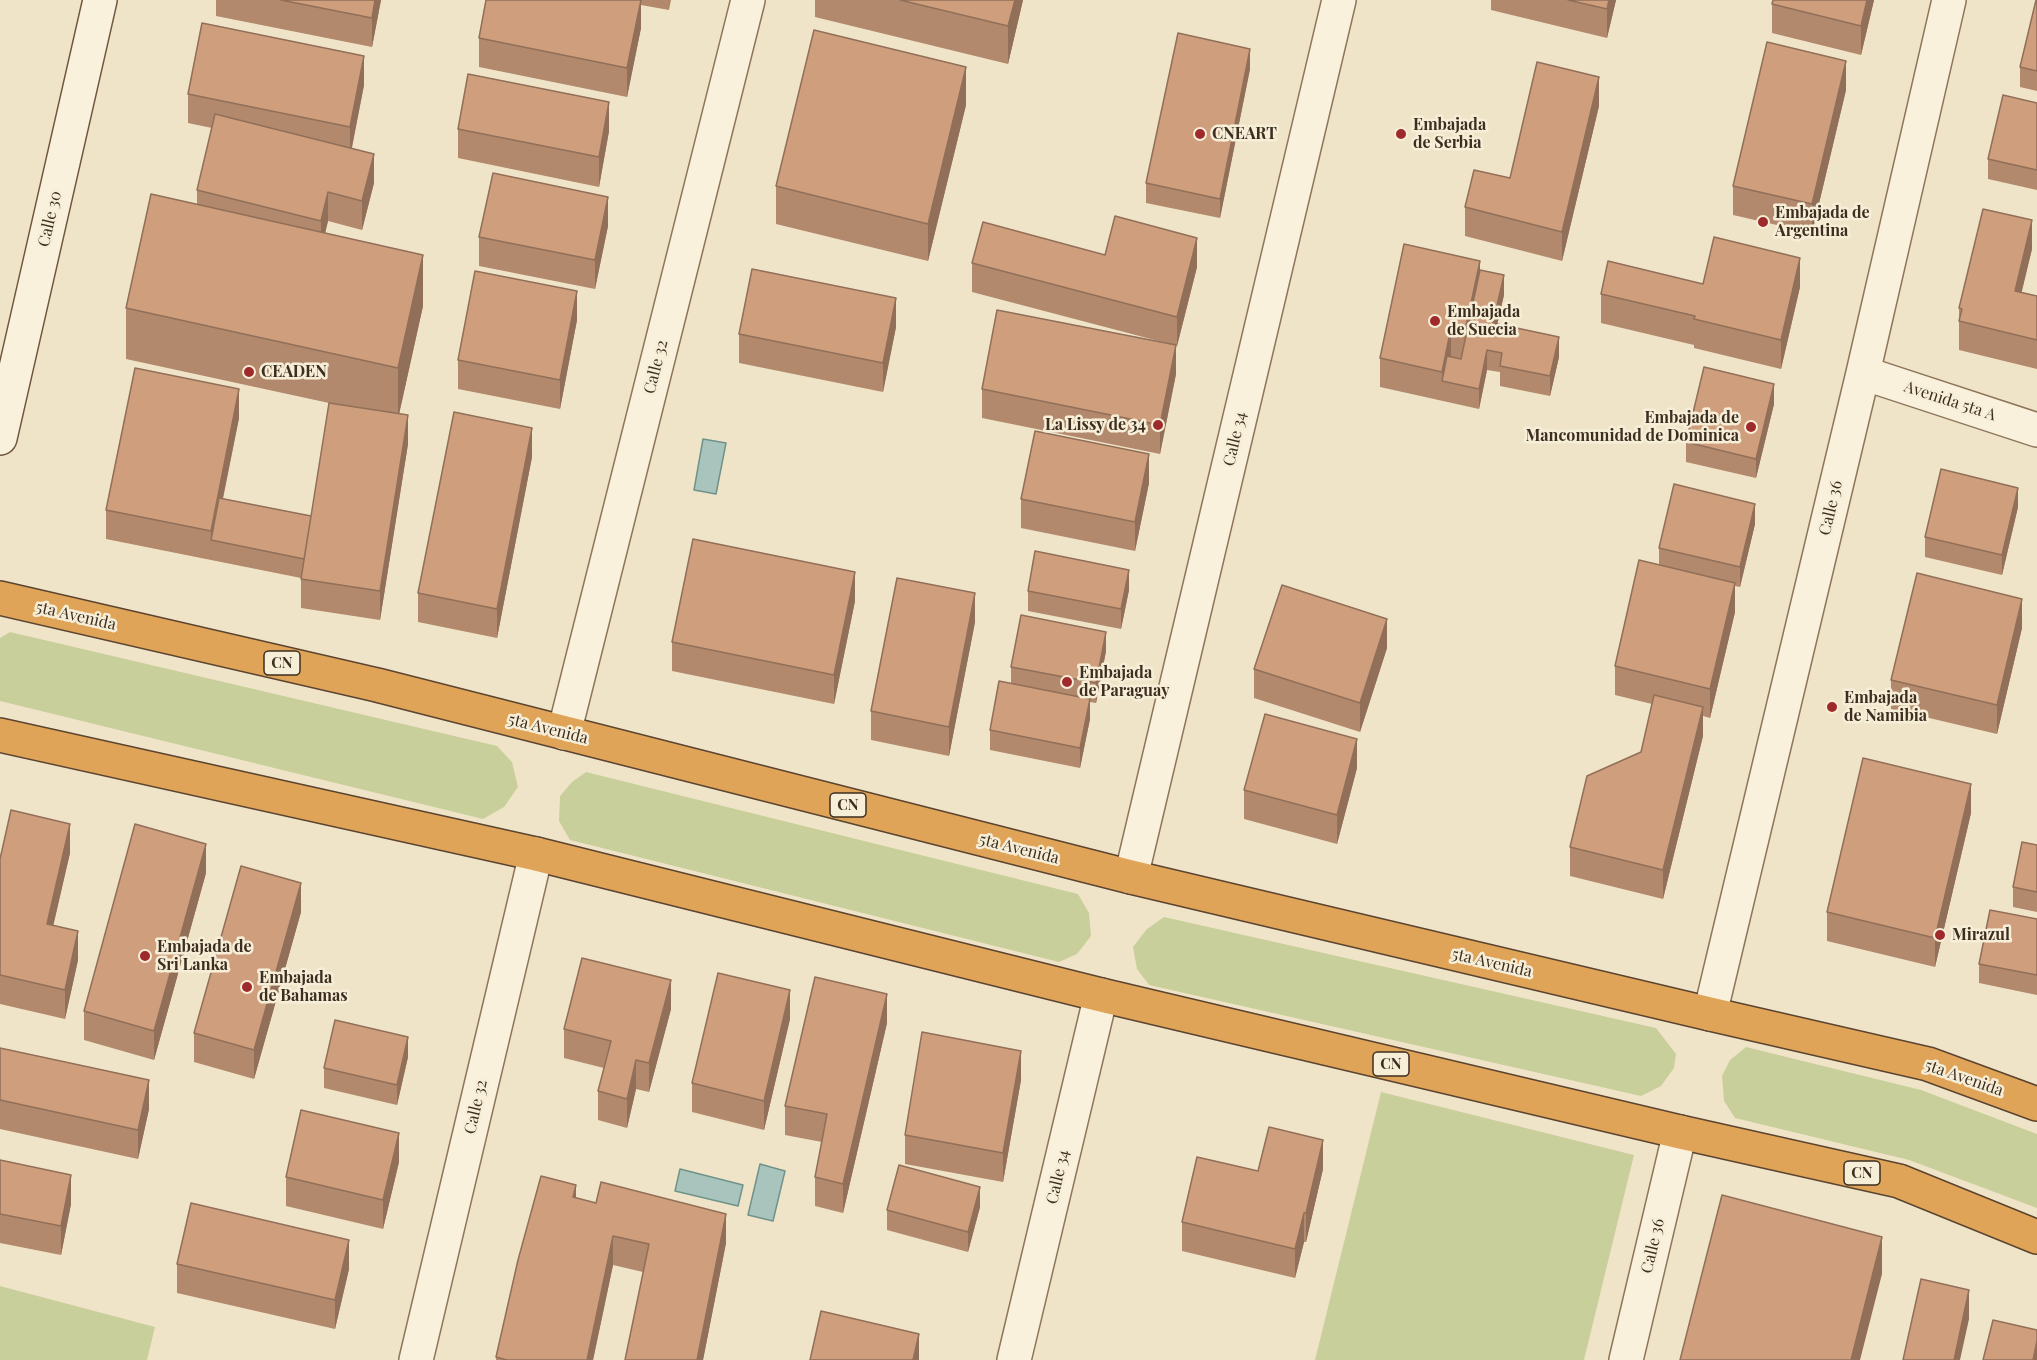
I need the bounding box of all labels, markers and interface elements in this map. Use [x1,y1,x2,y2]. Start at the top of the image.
place label: Embajada de Serbia [1413,115,1486,153]
place label: CNEART [1212,124,1277,144]
marker: CNEART [1193,127,1207,141]
marker: Embajada de Serbia [1394,127,1408,141]
street label: Calle 30 [34,189,66,249]
place label: Embajada de Argentina [1775,203,1870,241]
marker: Embajada de Argentina [1756,215,1770,229]
place label: Embajada de Suecia [1447,302,1520,340]
marker: Embajada de Suecia [1428,314,1442,328]
street label: Calle 32 [640,338,672,396]
place label: CEADEN [261,362,327,382]
marker: CEADEN [242,365,256,379]
street label: Avenida 5ta A [1902,377,1998,425]
place label: Embajada de Mancomunidad de Dominica [1526,408,1739,446]
street label: Calle 34 [1219,410,1251,468]
place label: La Lissy de 34 [1045,415,1146,435]
marker: La Lissy de 34 [1151,418,1165,432]
marker: Embajada de Mancomunidad de Dominica [1744,420,1758,434]
street label: Calle 36 [1815,479,1847,537]
street label: 5ta Avenida [34,597,118,635]
road number: CN [264,651,300,675]
place label: Embajada de Paraguay [1079,663,1169,701]
marker: Embajada de Paraguay [1060,675,1074,689]
place label: Embajada de Namibia [1844,688,1927,726]
marker: Embajada de Namibia [1825,700,1839,714]
street label: 5ta Avenida [506,710,590,748]
road number: CN [830,793,866,817]
street label: 5ta Avenida [977,830,1061,868]
place label: Mirazul [1952,925,2010,945]
marker: Mirazul [1933,928,1947,942]
place label: Embajada de Sri Lanka [157,937,252,975]
street label: 5ta Avenida [1450,944,1534,982]
marker: Embajada de Sri Lanka [138,949,152,963]
place label: Embajada de Bahamas [259,968,348,1006]
marker: Embajada de Bahamas [240,980,254,994]
road number: CN [1373,1052,1409,1076]
street label: 5ta Avenida [1922,1056,2006,1100]
street label: Calle 32 [460,1078,492,1136]
street label: Calle 34 [1042,1148,1074,1206]
road number: CN [1844,1161,1880,1185]
street label: Calle 36 [1637,1217,1669,1275]

